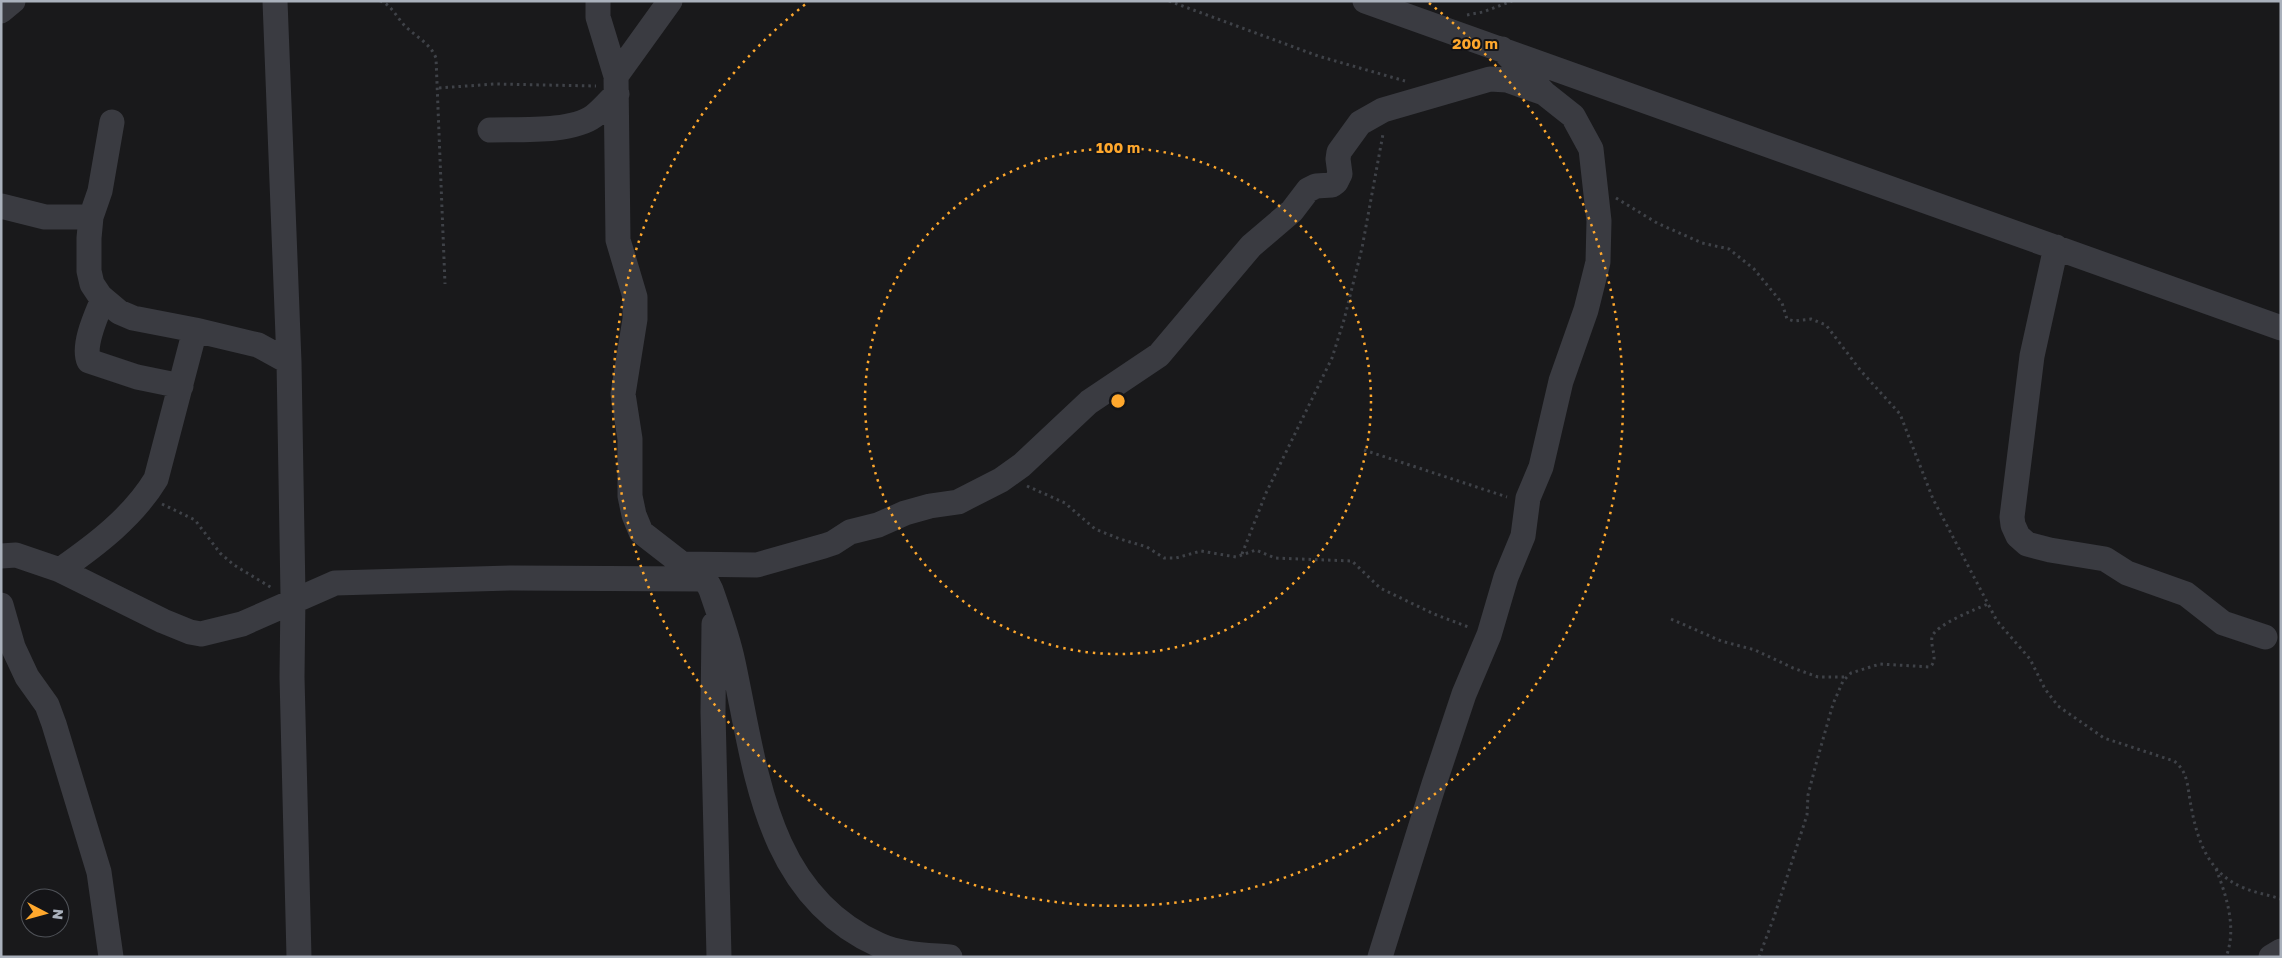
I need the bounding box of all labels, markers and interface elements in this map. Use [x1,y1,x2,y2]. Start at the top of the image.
text: 200 m [1452,34,1498,52]
text: 100 m [1096,138,1140,156]
centre of rings [1109,392,1127,410]
north arrow [20,888,70,938]
text: N [49,908,67,921]

